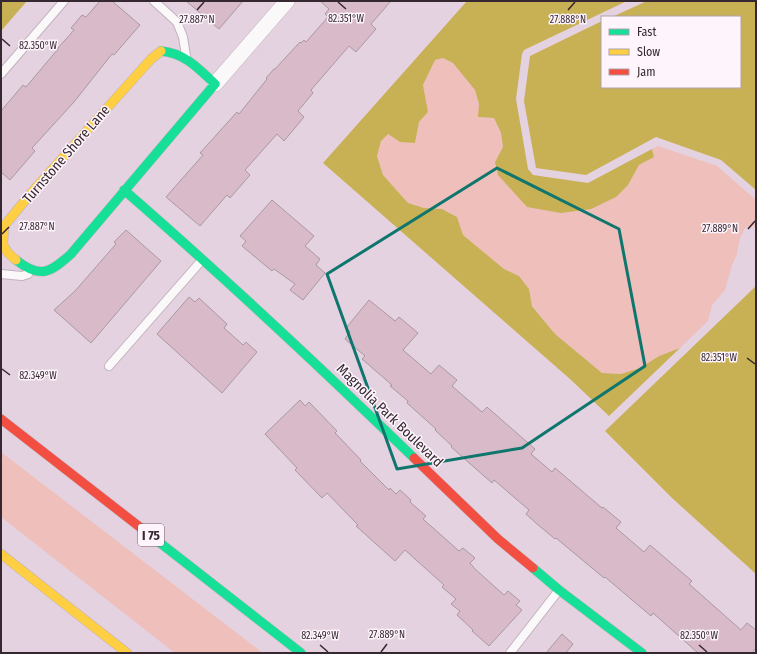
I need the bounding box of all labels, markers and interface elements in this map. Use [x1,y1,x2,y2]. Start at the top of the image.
text: 82.351°W [328,13,365,25]
text: 27.887°N [179,14,215,26]
text: 27.888°N [550,14,586,26]
legend [601,16,741,88]
text: Fast [637,25,656,39]
text: 82.350°W [19,40,58,52]
text: Slow [637,45,660,59]
text: Jam [637,65,655,79]
street label: Turnstone Shore Lane [19,102,114,207]
text: 27.887°N [19,221,55,233]
text: 27.889°N [702,223,738,235]
text: 82.351°W [701,352,738,364]
street label: Magnolia Park Boulevard [333,360,446,471]
text: 82.349°W [19,370,57,382]
road number: I 75 [138,524,164,546]
text: 27.889°N [369,629,405,641]
text: 82.349°W [301,630,339,642]
text: 82.350°W [680,630,719,642]

